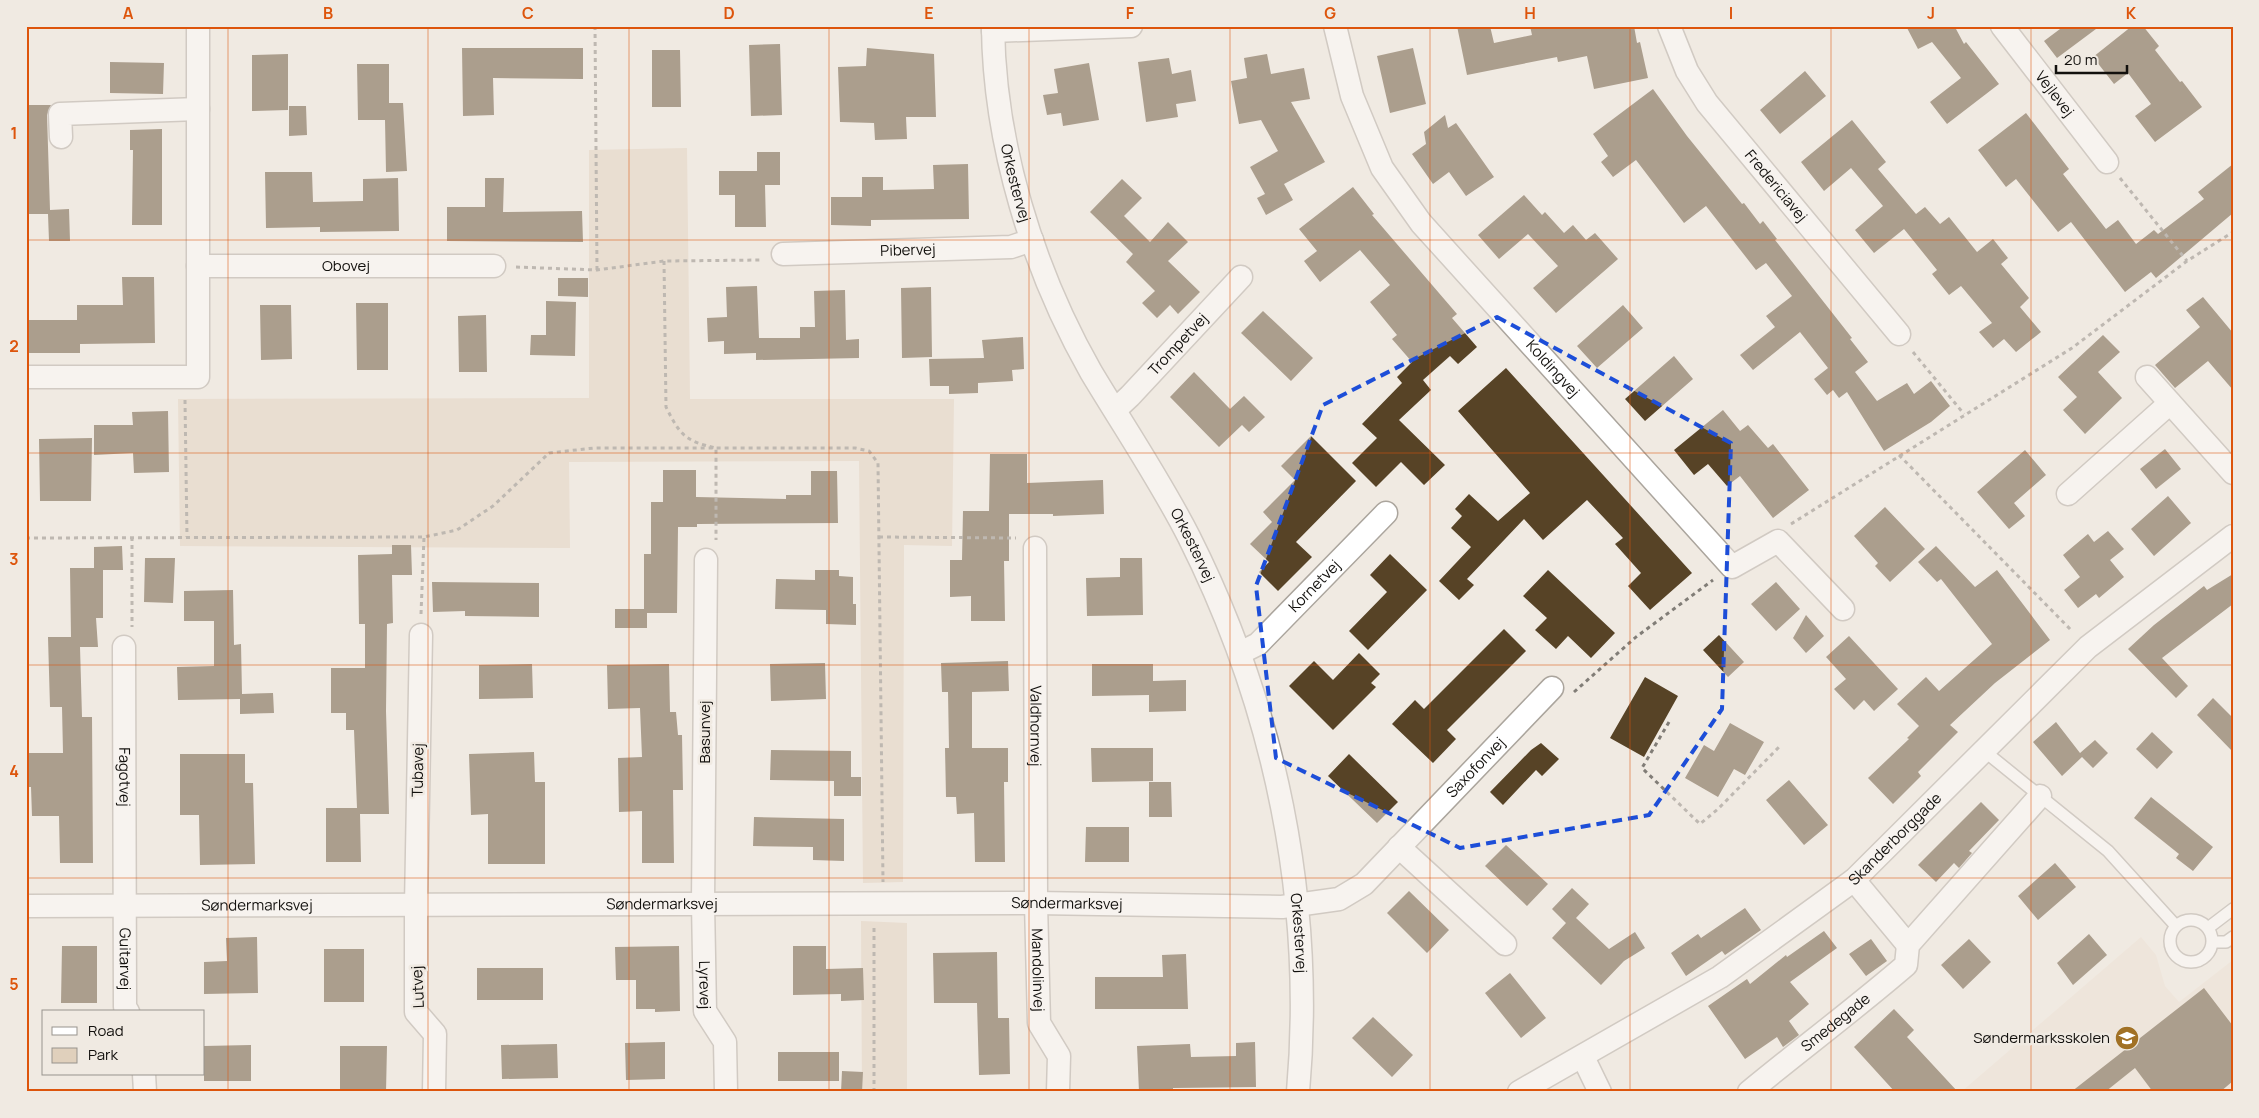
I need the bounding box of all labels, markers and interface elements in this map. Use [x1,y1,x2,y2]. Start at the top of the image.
text: A [123,2,134,24]
text: B [323,2,333,24]
text: C [522,2,534,24]
text: D [723,2,735,24]
text: E [924,2,934,24]
text: F [1126,2,1135,24]
text: G [1324,2,1336,24]
text: H [1524,2,1536,24]
text: I [1729,2,1733,24]
text: J [1927,2,1935,24]
text: K [2126,2,2137,24]
scale bar [2056,42,2128,74]
text: 20 m [2064,49,2097,70]
street label: Vejlevej [2031,67,2079,121]
text: 1 [10,122,18,144]
street label: Orkestervej [996,142,1036,225]
street label: Fredericiavej [1740,145,1812,226]
street label: Pibervej [880,238,936,261]
street label: Obovej [322,255,370,276]
street label: Trompetvej [1143,308,1212,380]
text: 2 [9,335,19,357]
street label: Koldingvej [1522,335,1585,402]
street label: Orkestervej [1166,504,1220,585]
text: 3 [9,548,19,570]
street label: Kornetvej [1284,555,1345,617]
street label: Valdhornvej [1025,685,1047,767]
street label: Basunvej [694,700,715,764]
street label: Saxofonvej [1441,732,1509,802]
street label: Tubavej [407,743,428,797]
street label: Fagotvej [114,747,135,807]
text: 4 [9,760,19,782]
street label: Skanderborggade [1844,787,1946,890]
street label: Søndermarksvej [1011,892,1123,914]
street label: Orkestervej [1286,892,1312,973]
street label: Søndermarksvej [606,893,718,914]
street label: Søndermarksvej [201,894,313,915]
street label: Guitarvej [115,928,136,990]
street label: Mandolinvej [1027,928,1050,1012]
street label: Lyrevej [694,961,716,1009]
street label: Lutvej [406,965,429,1009]
text: 5 [9,973,19,995]
street label: Smedegade [1796,988,1875,1056]
legend [42,1010,205,1076]
text: Road [88,1020,124,1041]
school or university icon: Søndermarksskolen [2114,1025,2140,1051]
place label: Søndermarksskolen [1973,1027,2110,1048]
text: Park [88,1044,118,1065]

